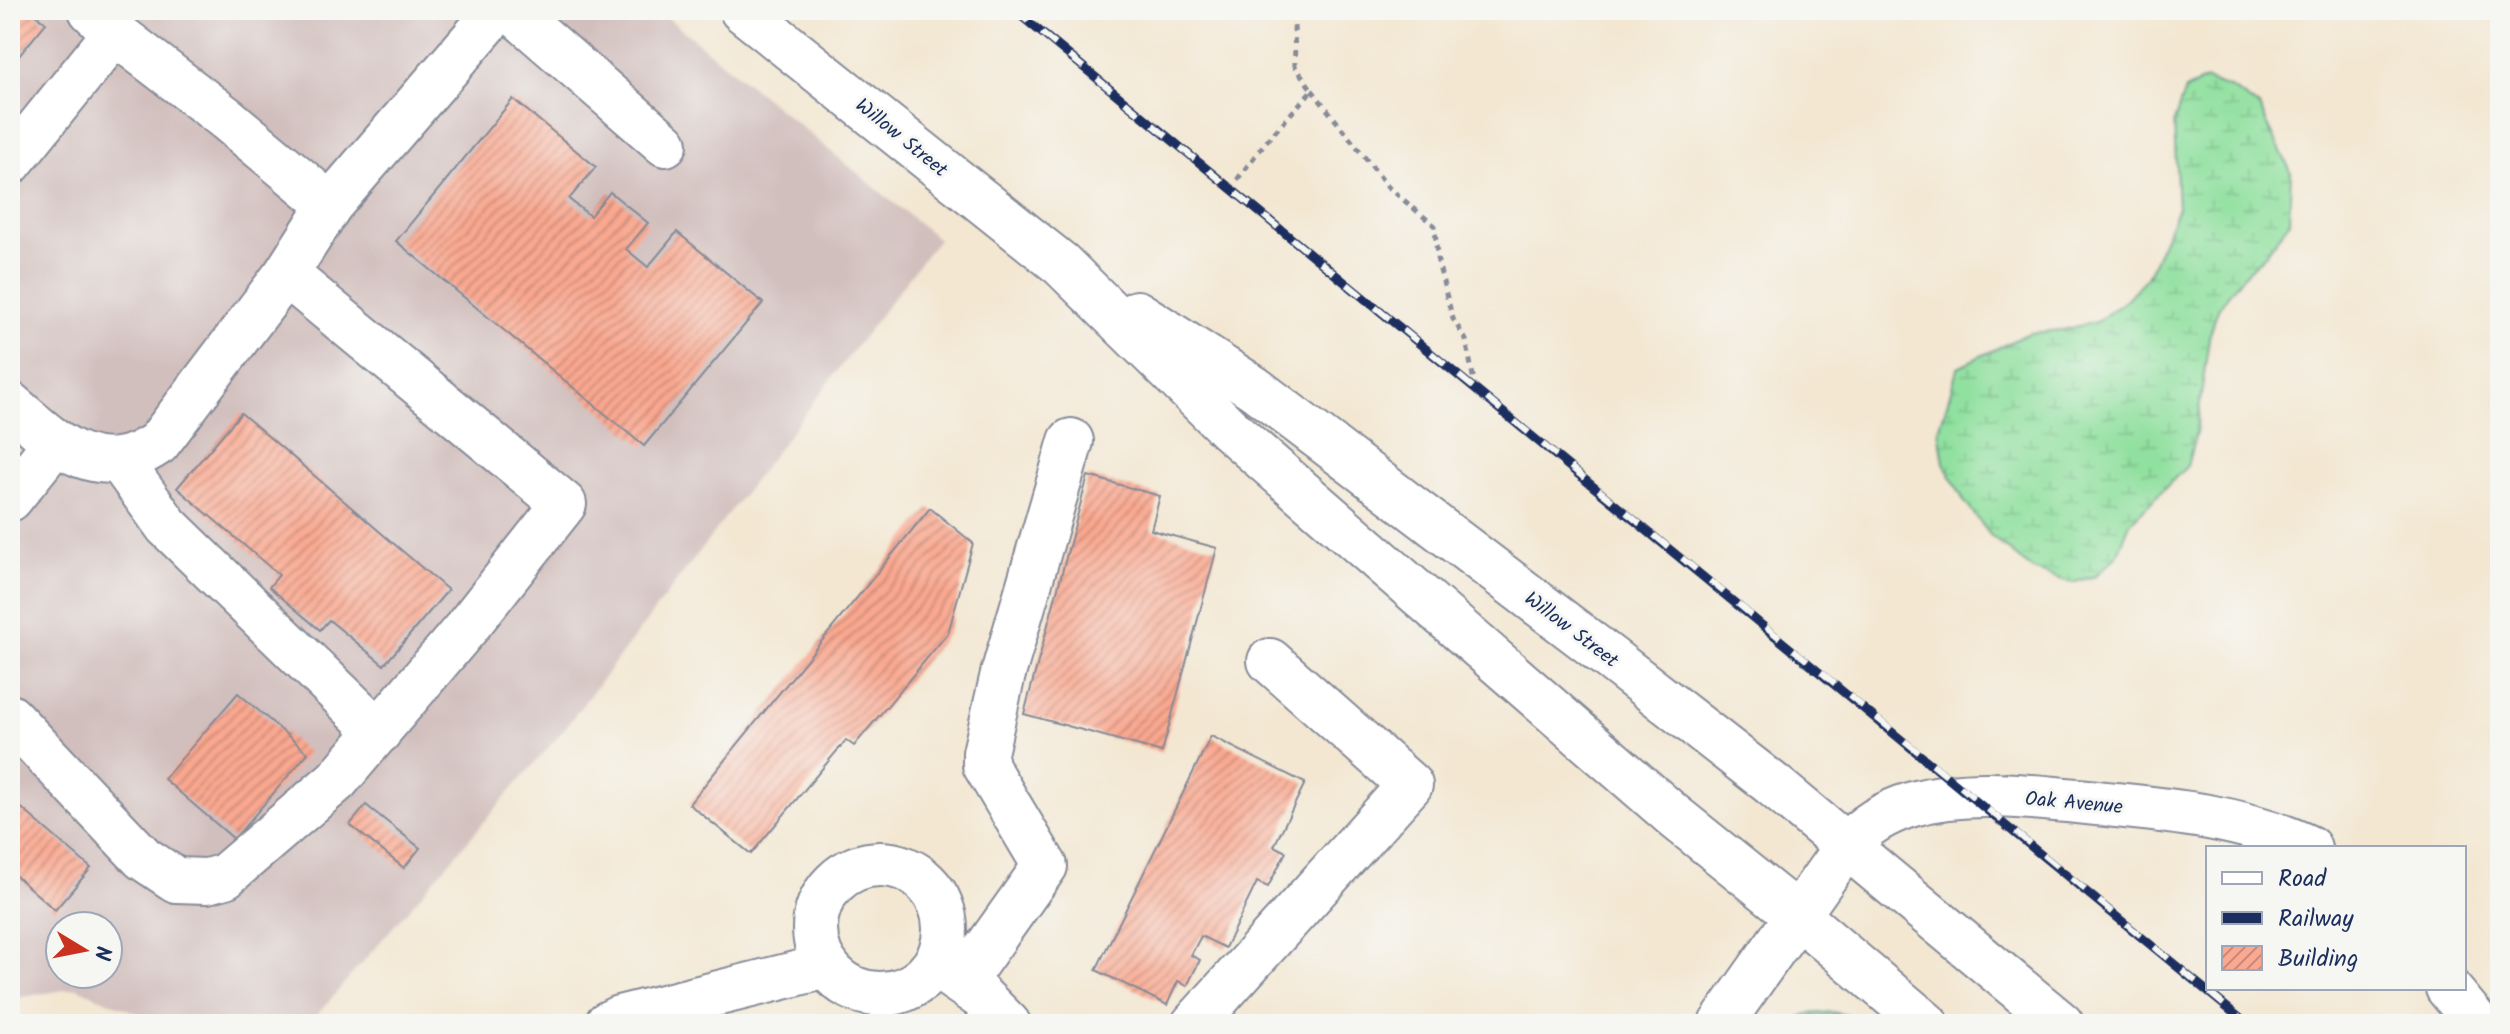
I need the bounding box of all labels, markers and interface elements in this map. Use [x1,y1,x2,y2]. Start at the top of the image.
street label: Willow Street [847,91,954,186]
street label: Willow Street [1517,584,1625,677]
street label: Oak Avenue [2024,784,2124,824]
legend [2206,846,2466,990]
text: Road [2278,860,2327,899]
text: Railway [2278,900,2354,939]
north arrow [44,910,124,990]
text: Building [2278,940,2358,979]
text: N [83,943,120,963]

